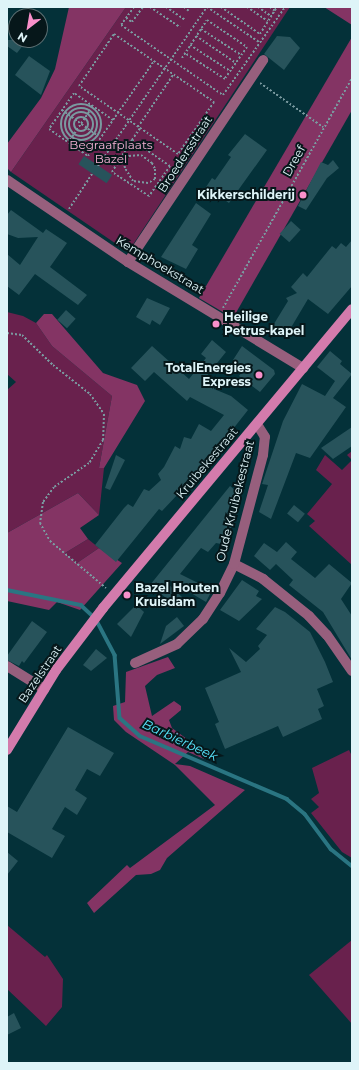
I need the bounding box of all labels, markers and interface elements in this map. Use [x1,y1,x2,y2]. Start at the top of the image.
north arrow [8,8,48,48]
text: N [15,29,30,46]
street label: Broedersstraat [155,113,215,195]
park label: Begraafplaats Bazel [69,138,153,166]
street label: Dreef [280,143,308,179]
place label: Kikkerschilderij [197,188,295,202]
marker: Kikkerschilderij [298,190,308,200]
street label: Kemphoekstraat [113,233,207,297]
place label: Heilige Petrus-kapel [224,310,304,338]
marker: Heilige Petrus-kapel [211,319,221,329]
place label: TotalEnergies Express [165,361,251,389]
marker: TotalEnergies Express [254,370,264,380]
street label: Kruibekestraat [173,425,241,501]
street label: Oude Kruibekestraat [213,439,257,563]
place label: Bazel Houten Kruisdam [135,581,219,609]
marker: Bazel Houten Kruisdam [122,590,132,600]
street label: Bazelstraat [15,642,65,706]
water label: Barbierbeek [140,716,220,764]

